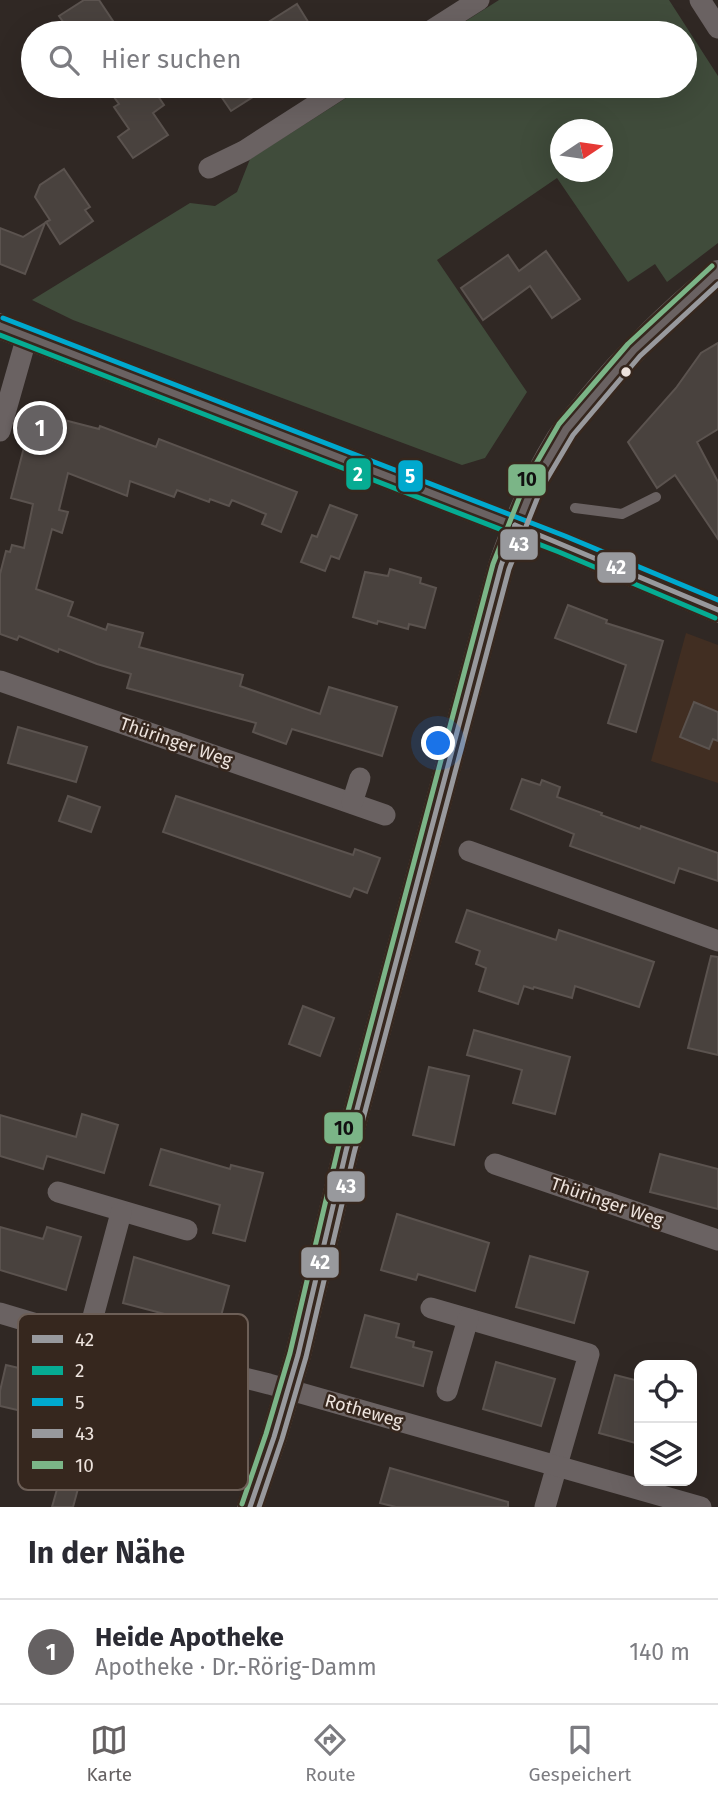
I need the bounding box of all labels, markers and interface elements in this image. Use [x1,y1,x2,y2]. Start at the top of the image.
search box [21,21,697,98]
icon: search [45,41,83,79]
text: Hier suchen [101,44,241,75]
north arrow [550,119,613,182]
unlabelled marker [619,365,633,379]
pin: 1 [17,402,63,454]
line badge: 2 [345,457,372,491]
line badge: 5 [397,459,424,493]
text: 2 [353,463,363,486]
line badge: 10 [507,463,547,497]
text: 5 [405,465,415,488]
text: 10 [517,468,537,491]
line badge: 43 [499,528,539,561]
text: 43 [509,533,529,556]
line badge: 42 [596,551,637,584]
text: 42 [606,556,626,579]
street label: Thüringer Weg [117,712,236,772]
your location [421,726,455,760]
line badge: 10 [323,1111,364,1145]
text: 10 [334,1117,354,1140]
line badge: 43 [326,1170,366,1203]
street label: Thüringer Weg [548,1172,667,1232]
text: 43 [336,1175,356,1198]
line badge: 42 [300,1246,340,1279]
text: 42 [310,1251,330,1274]
legend [18,1314,248,1490]
text: 42 [75,1328,94,1351]
text: 2 [75,1359,84,1382]
map controls [634,1360,697,1486]
button: locate [634,1360,697,1423]
street label: Rotheweg [322,1389,406,1433]
text: 5 [75,1391,85,1414]
text: 43 [75,1422,94,1445]
button: layers [634,1423,697,1486]
text: 10 [75,1454,94,1477]
text: In der Nähe [28,1535,185,1571]
text: Heide Apotheke [95,1622,284,1653]
text: 1 [46,1638,56,1666]
text: 140 m [629,1638,690,1666]
text: Apotheke · Dr.-Rörig-Damm [95,1653,377,1681]
tab: Karte [87,1721,132,1786]
tab: Route [305,1721,355,1786]
tab: Gespeichert [529,1721,631,1786]

